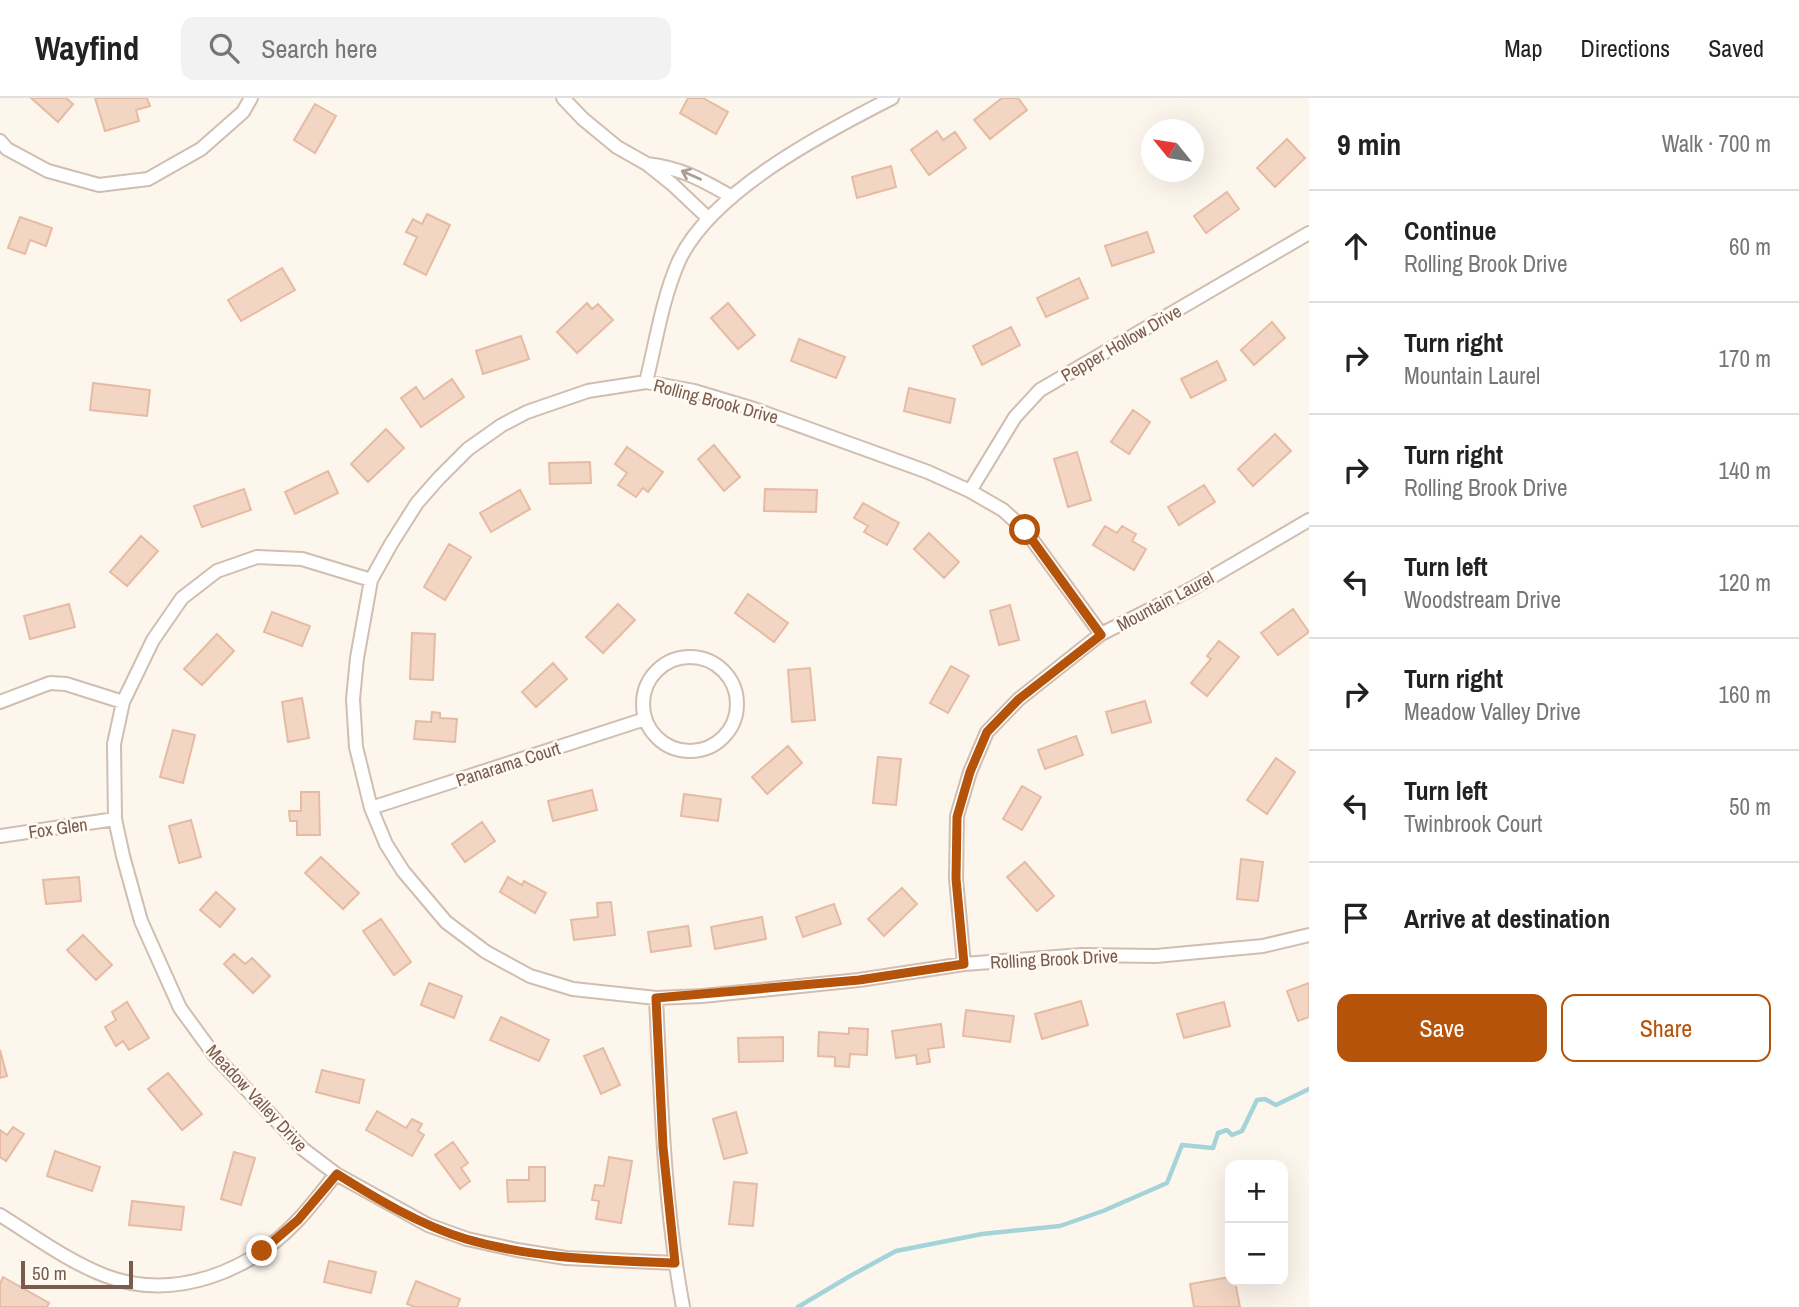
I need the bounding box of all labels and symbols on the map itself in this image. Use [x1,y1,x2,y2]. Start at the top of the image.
north arrow [1141,119,1204,182]
one-way arrow [681,168,702,181]
street label: Pepper Hollow Drive [1056,298,1186,388]
street label: Rolling Brook Drive [651,372,781,430]
route start [1009,514,1040,545]
street label: Mountain Laurel [1112,565,1218,637]
street label: Panarama Court [453,735,563,793]
street label: Fox Glen [27,812,89,844]
street label: Rolling Brook Drive [989,943,1119,975]
street label: Meadow Valley Drive [201,1039,313,1157]
route end [246,1235,277,1266]
scale bar [21,1258,133,1290]

